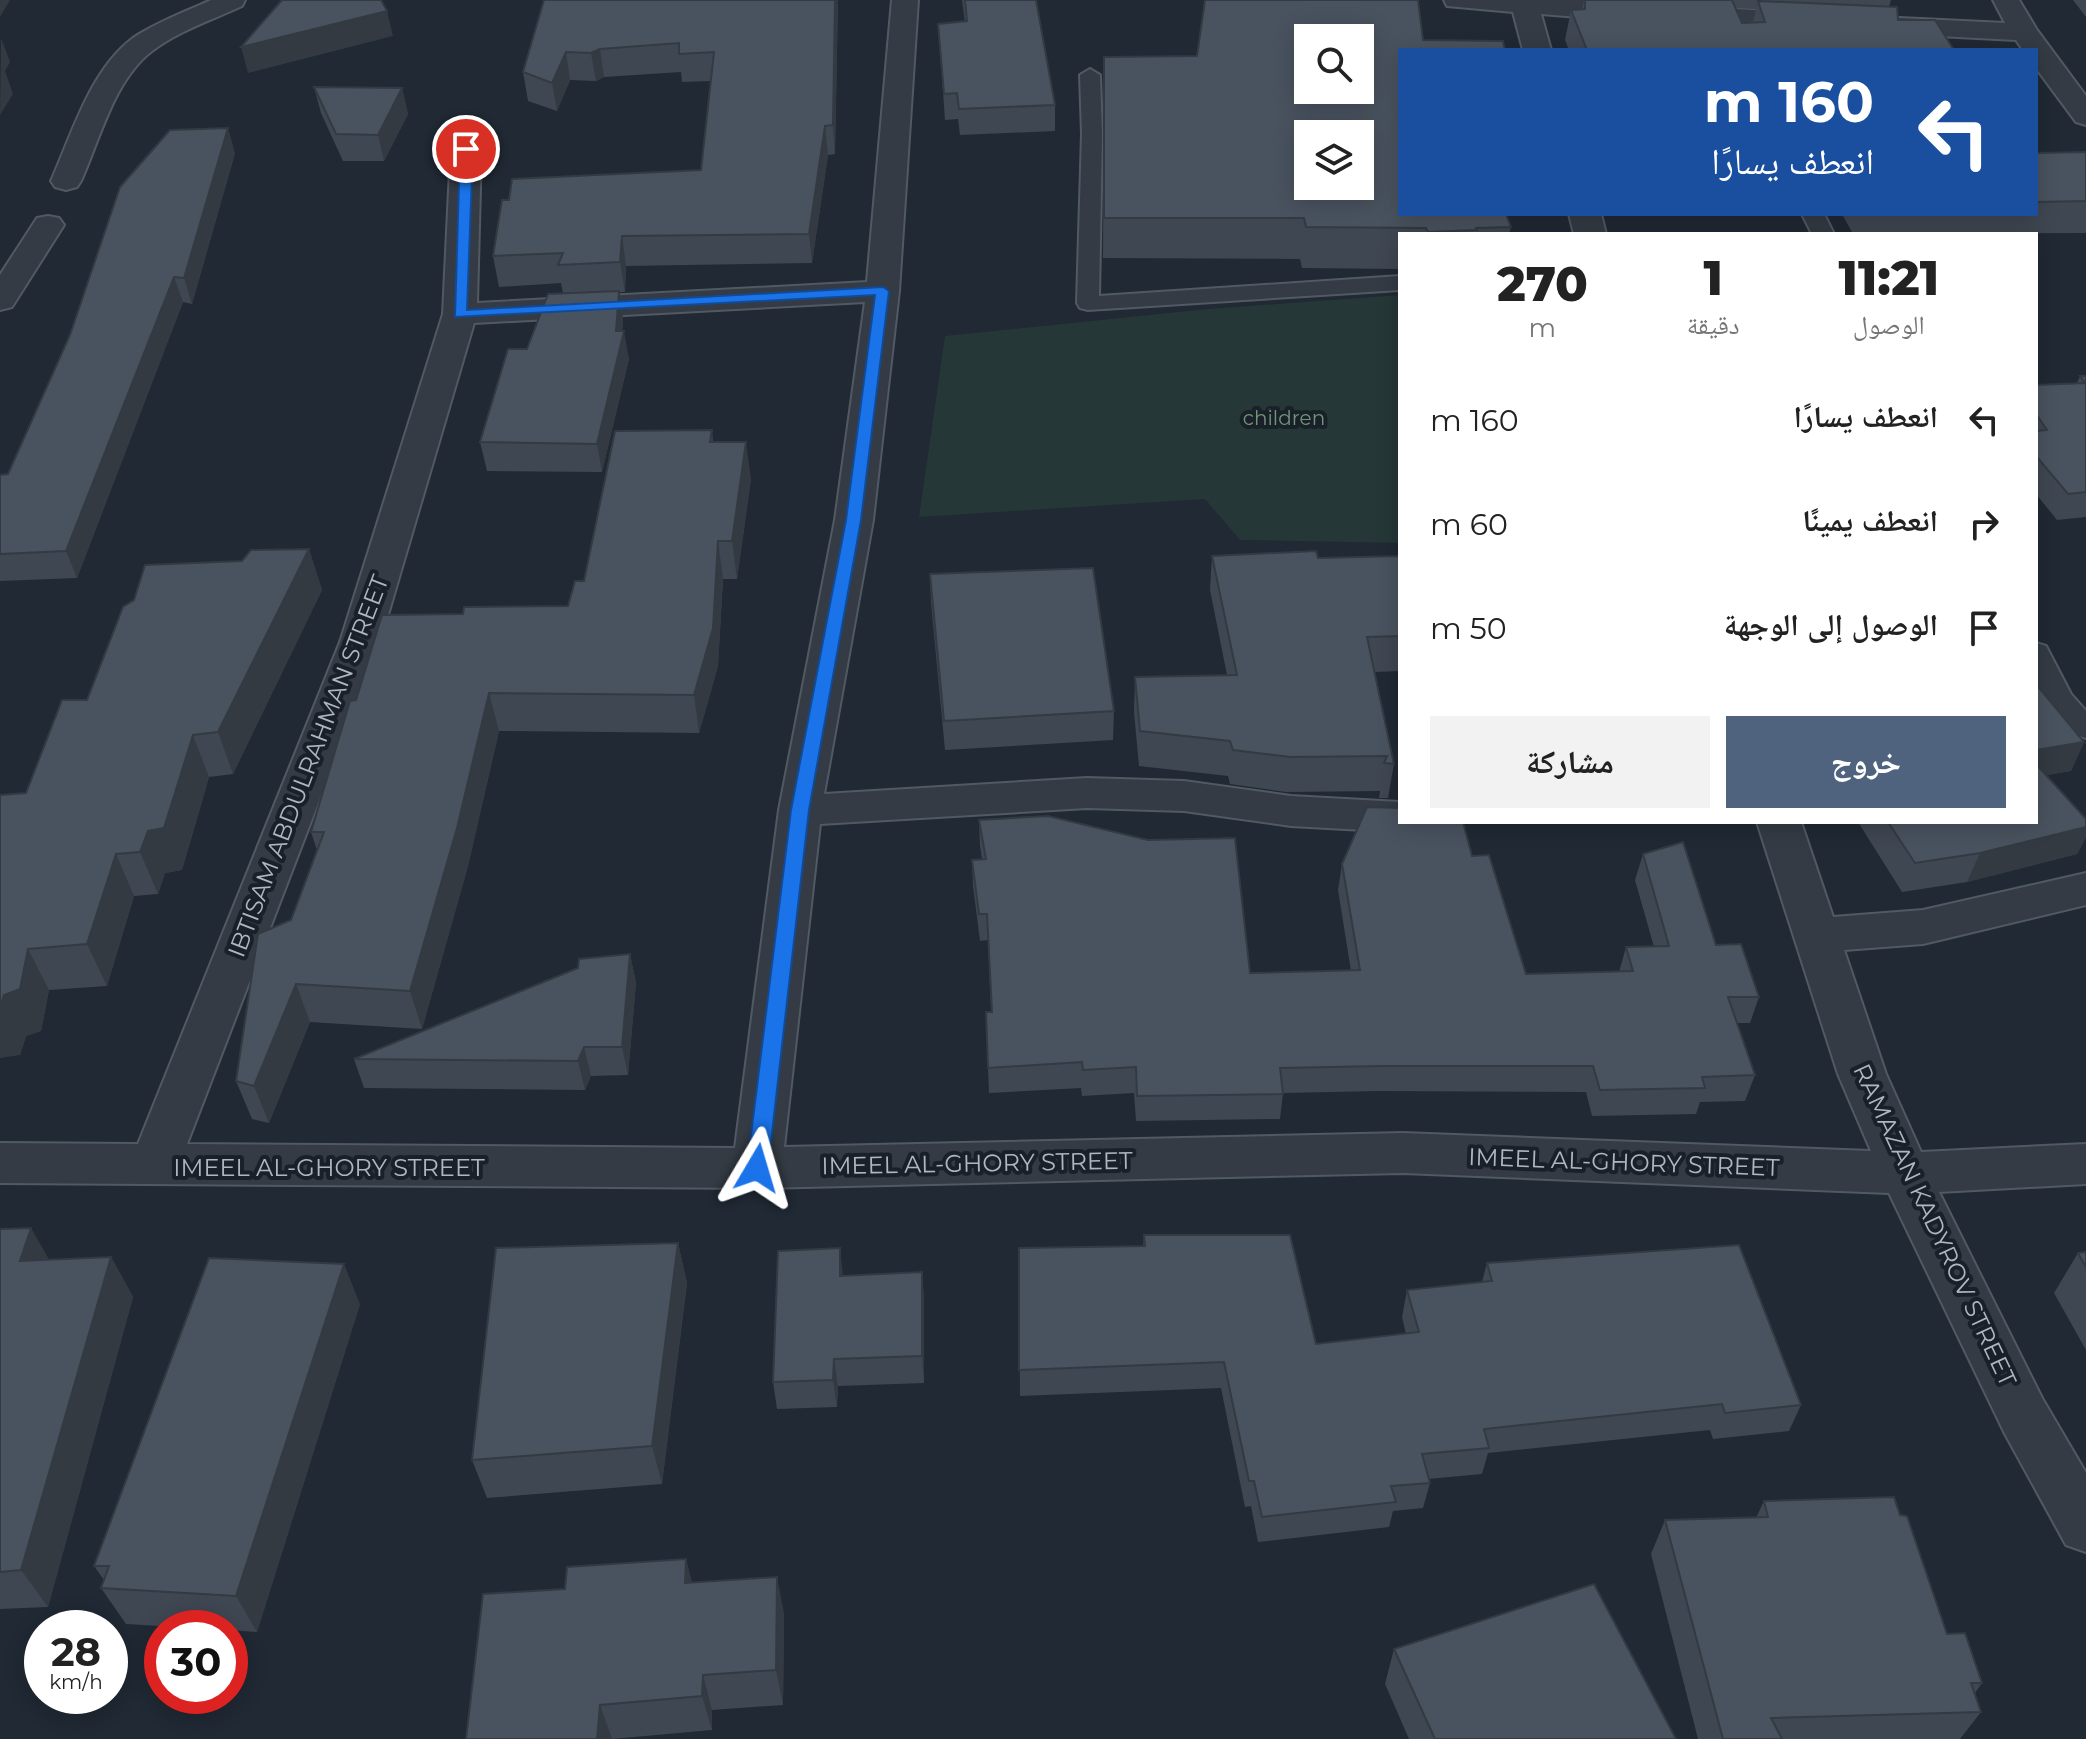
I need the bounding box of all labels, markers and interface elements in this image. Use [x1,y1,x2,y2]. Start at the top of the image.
map controls [1294,24,1374,200]
button: search [1294,24,1374,104]
text: 160 m [1704,68,1874,136]
icon: left [1902,80,2006,184]
pin [432,115,500,183]
button: layers [1294,120,1374,200]
icon: arrive [444,127,488,171]
text: انعطف يسارًا [1711,139,1874,183]
text: 1 [1703,249,1723,307]
text: 11:21 [1838,249,1939,307]
text: 270 [1497,255,1588,313]
text: دقيقة [1687,309,1740,341]
text: الوصول [1853,309,1925,341]
text: m [1529,312,1556,344]
text: انعطف يسارًا [1793,398,1938,435]
icon: left [1962,398,2006,442]
text: 160 m [1430,402,1519,439]
park label: children [1243,406,1325,430]
text: انعطف يمينًا [1802,502,1938,539]
icon: right [1962,502,2006,546]
text: 60 m [1430,506,1508,543]
street label: IBTISAM ABDULRAHMAN STREET [222,571,395,961]
text: الوصول إلى الوجهة [1724,606,1938,643]
icon: arrive [1962,606,2006,650]
text: 50 m [1430,610,1507,647]
button: مشاركة [1430,716,1710,808]
button: خروج [1726,716,2006,808]
street label: RAMAZAN KADYROV STREET [1847,1059,2023,1391]
position arrow [715,1126,799,1210]
street label: IMEEL AL-GHORY STREET [1468,1142,1780,1182]
street label: IMEEL AL-GHORY STREET [821,1146,1133,1180]
street label: IMEEL AL-GHORY STREET [173,1153,485,1182]
speed limit sign: 30 [144,1610,248,1714]
text: 28 [51,1627,101,1676]
text: km/h [49,1670,103,1694]

